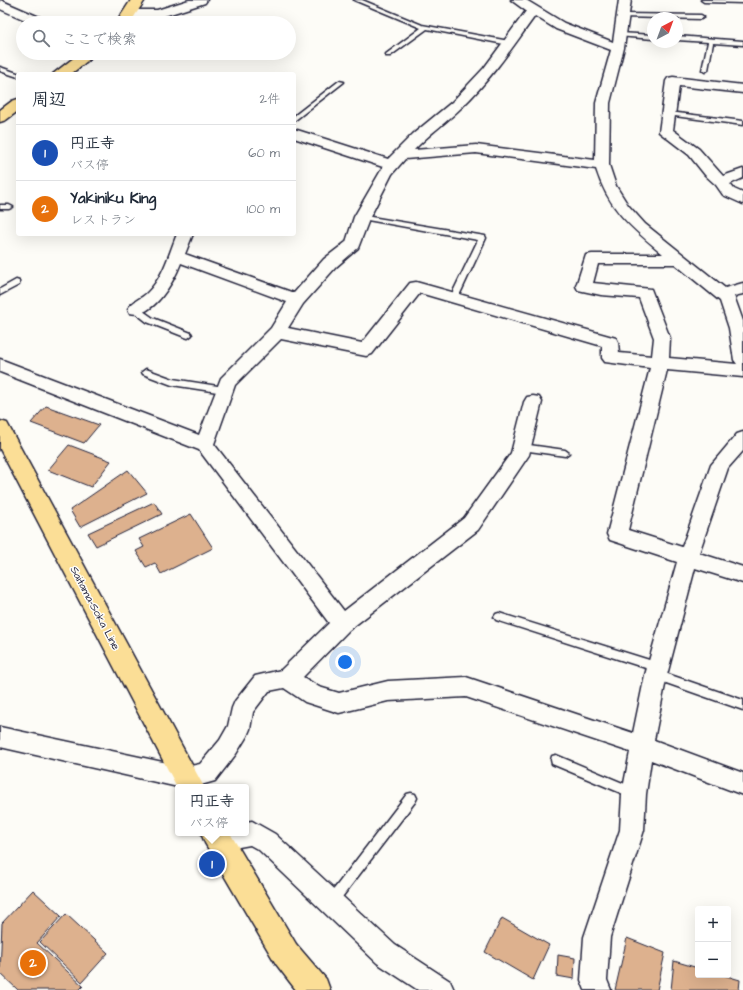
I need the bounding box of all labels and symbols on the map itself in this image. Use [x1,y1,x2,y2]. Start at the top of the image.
north arrow [647,12,683,48]
street label: Saitama-Soka Line [67,564,123,652]
your location [335,652,355,672]
pin: 1 [199,849,225,879]
pin: 2 [20,948,46,978]

